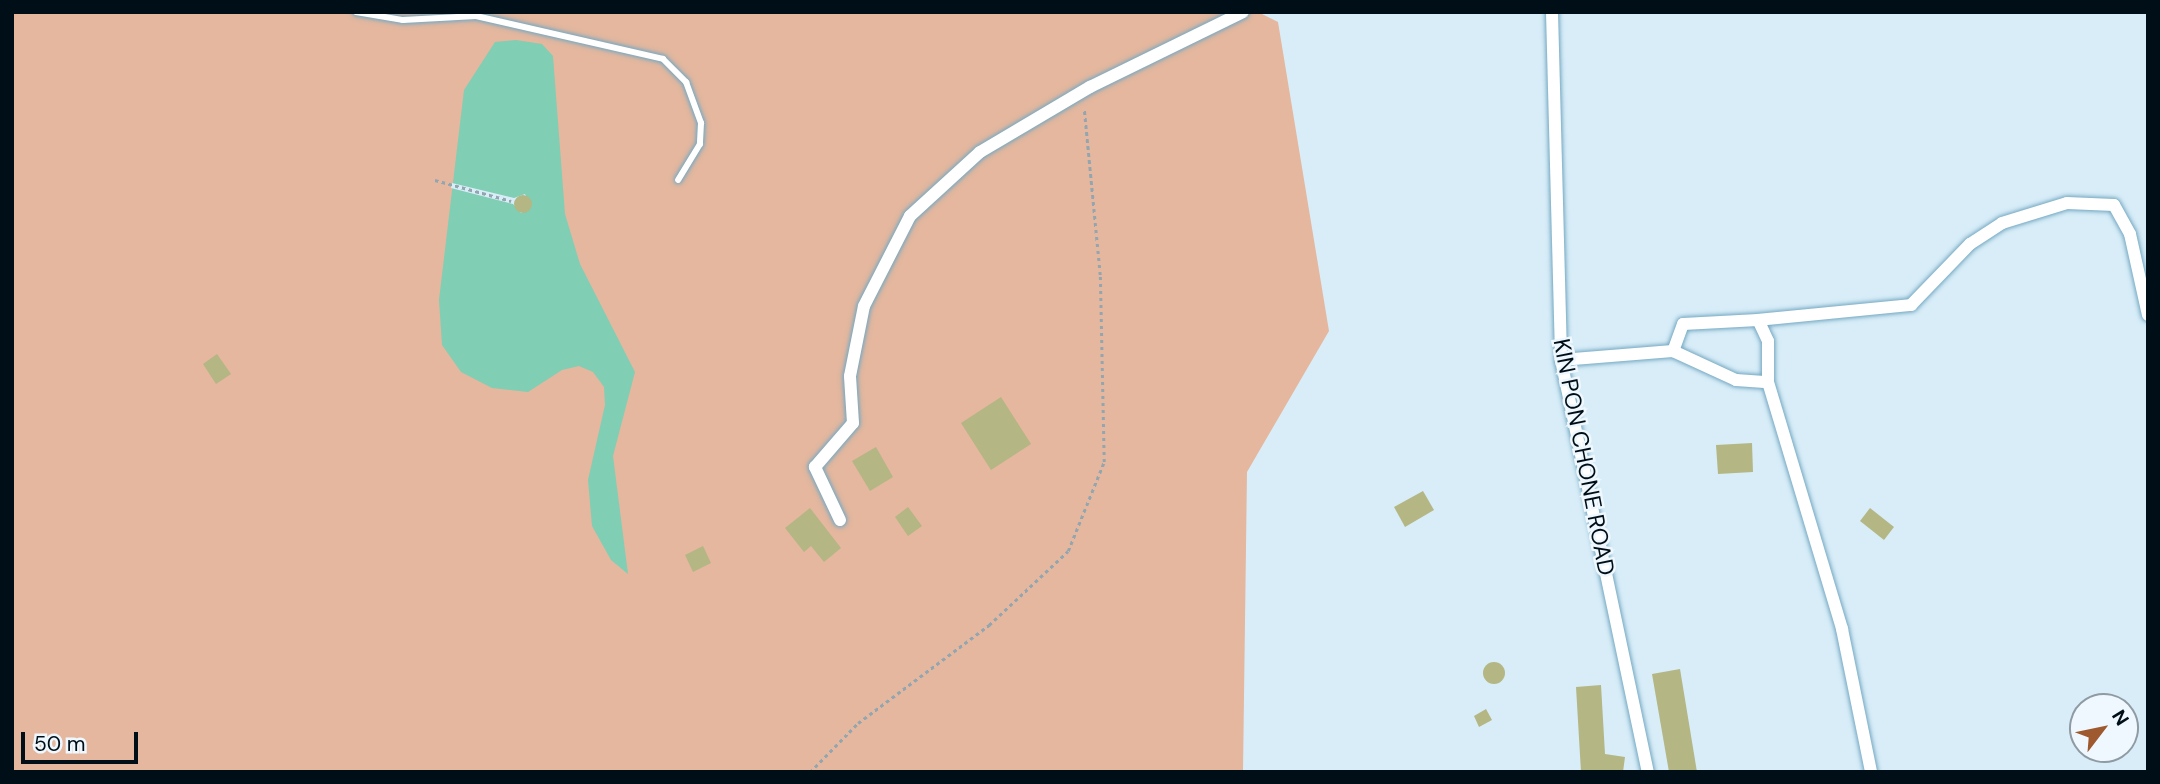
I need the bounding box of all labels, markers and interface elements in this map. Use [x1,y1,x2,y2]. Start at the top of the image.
street label: KIN PON CHONE ROAD [1548,336,1620,578]
north arrow [2069,693,2139,763]
text: N [2106,705,2135,730]
scale bar [24,718,142,762]
text: 50 m [34,730,85,758]

